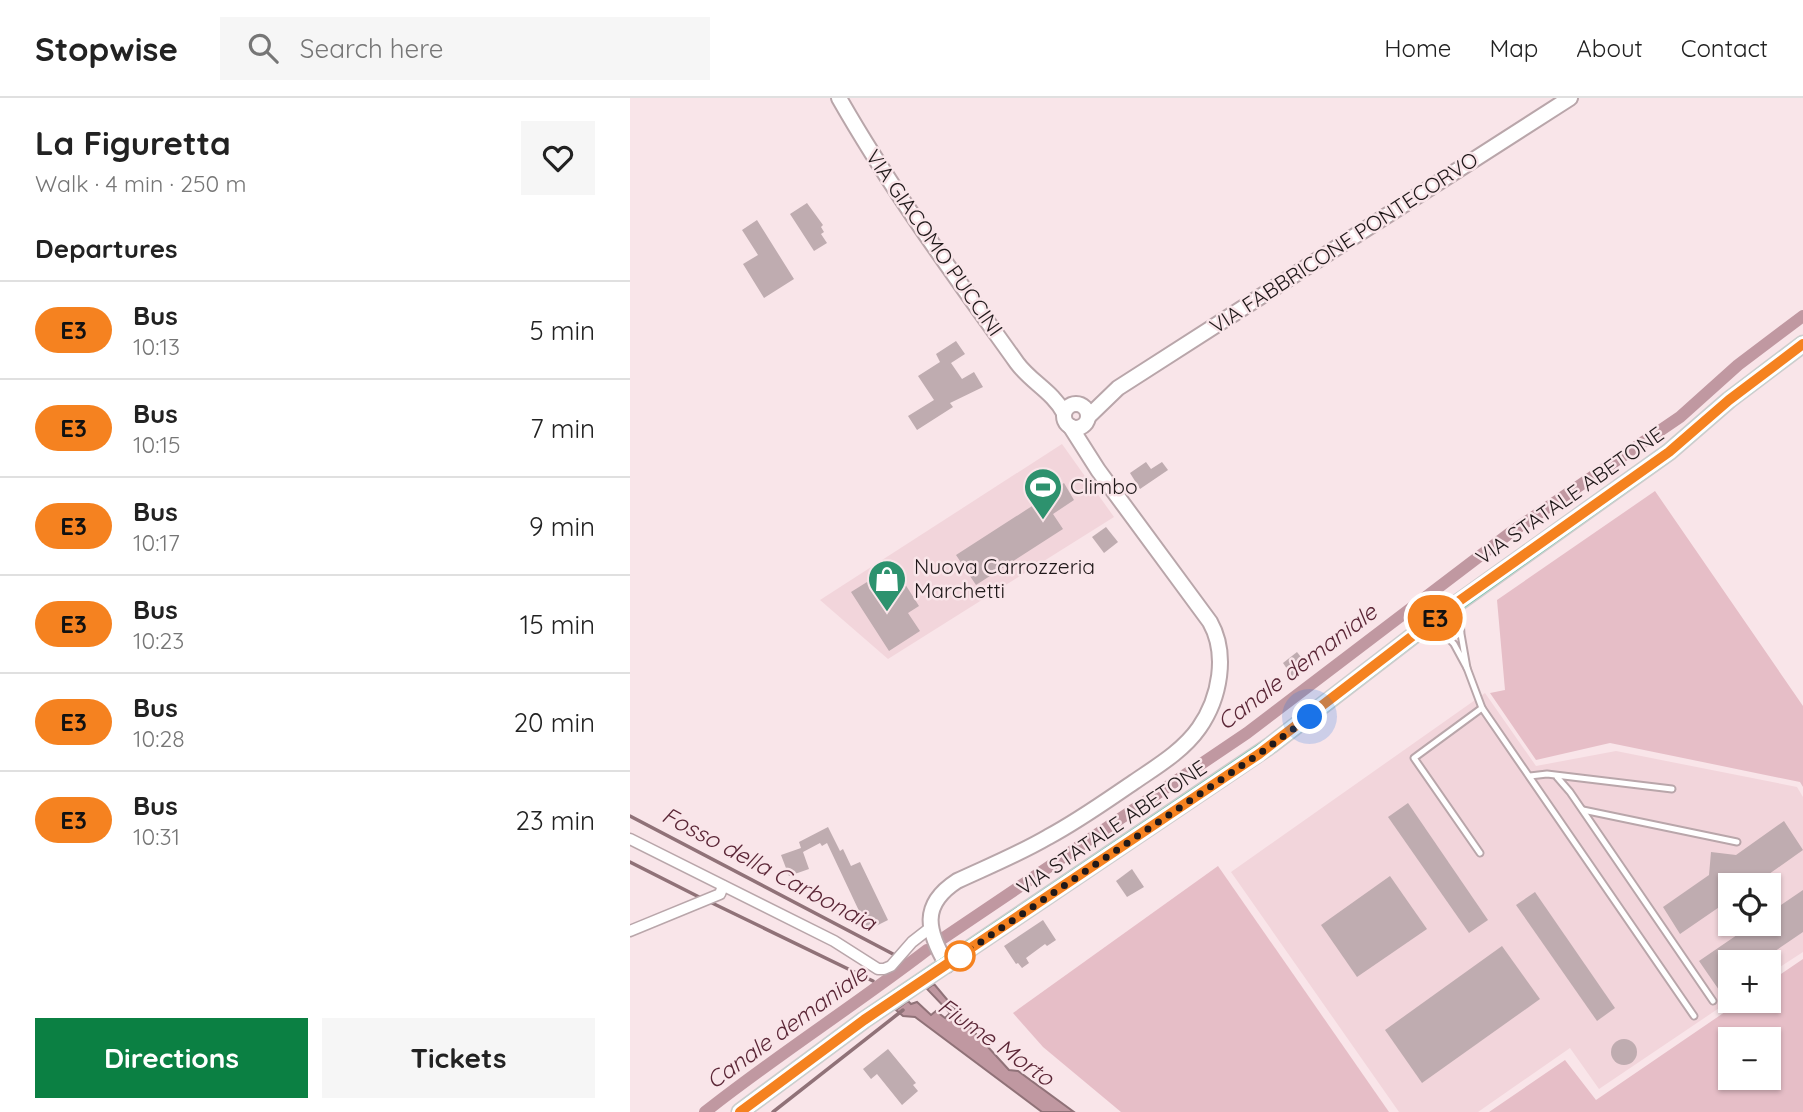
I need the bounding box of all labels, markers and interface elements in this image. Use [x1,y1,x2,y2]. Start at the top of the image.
search box [220,17,710,80]
text: Stopwise [35,28,178,69]
icon: search [244,29,282,67]
text: Search here [300,32,443,65]
text: Home [1384,33,1451,63]
text: Map [1489,33,1538,63]
text: About [1576,33,1643,63]
text: Contact [1681,33,1768,63]
button: heart [521,121,595,195]
text: La Figuretta [35,122,231,163]
street label: VIA GIACOMO PUCCINI [861,144,1009,341]
street label: VIA FABBRICONE PONTECORVO [1204,146,1482,339]
text: Walk · 4 min · 250 m [35,169,246,198]
text: Departures [35,232,178,265]
text: Bus [133,299,178,332]
text: 5 min [529,314,595,347]
text: E3 [60,315,87,345]
text: 10:13 [133,332,180,361]
text: Bus [133,397,178,430]
text: 7 min [530,412,595,445]
text: E3 [60,413,87,443]
street label: VIA STATALE ABETONE [1471,420,1668,570]
text: 10:15 [133,430,181,459]
sports icon: Climbo [1022,466,1064,521]
place label: Climbo [1070,473,1138,499]
text: Bus [133,495,178,528]
text: 9 min [529,510,595,543]
text: E3 [60,511,87,541]
text: 10:17 [133,528,180,557]
place label: Nuova Carrozzeria Marchetti [914,553,1095,603]
shop icon: Nuova Carrozzeria Marchetti [866,558,908,613]
text: Bus [133,593,178,626]
line badge: E3 [1404,595,1466,641]
water label: Canale demaniale [1211,596,1383,736]
text: E3 [1422,603,1448,633]
text: 15 min [520,608,595,641]
text: E3 [60,609,87,639]
text: 10:23 [133,626,184,655]
text: Bus [133,691,178,724]
your location [1292,699,1327,734]
text: 20 min [514,706,595,739]
text: E3 [60,707,87,737]
text: 10:28 [133,724,185,753]
street label: VIA STATALE ABETONE [1012,754,1211,900]
text: Bus [133,789,178,822]
water label: Fosso della Carbonaia [657,800,882,938]
text: 23 min [516,804,595,837]
text: E3 [60,805,87,835]
text: 10:31 [133,822,180,851]
map controls [1718,873,1781,1090]
button: locate [1718,873,1781,936]
unlabelled marker [945,941,975,971]
button: + [1718,950,1781,1013]
water label: Canale demaniale [700,958,874,1095]
water label: Fiume Morto [933,991,1061,1093]
button: Directions [35,1018,308,1098]
button: Tickets [322,1018,595,1098]
button: − [1718,1027,1781,1090]

